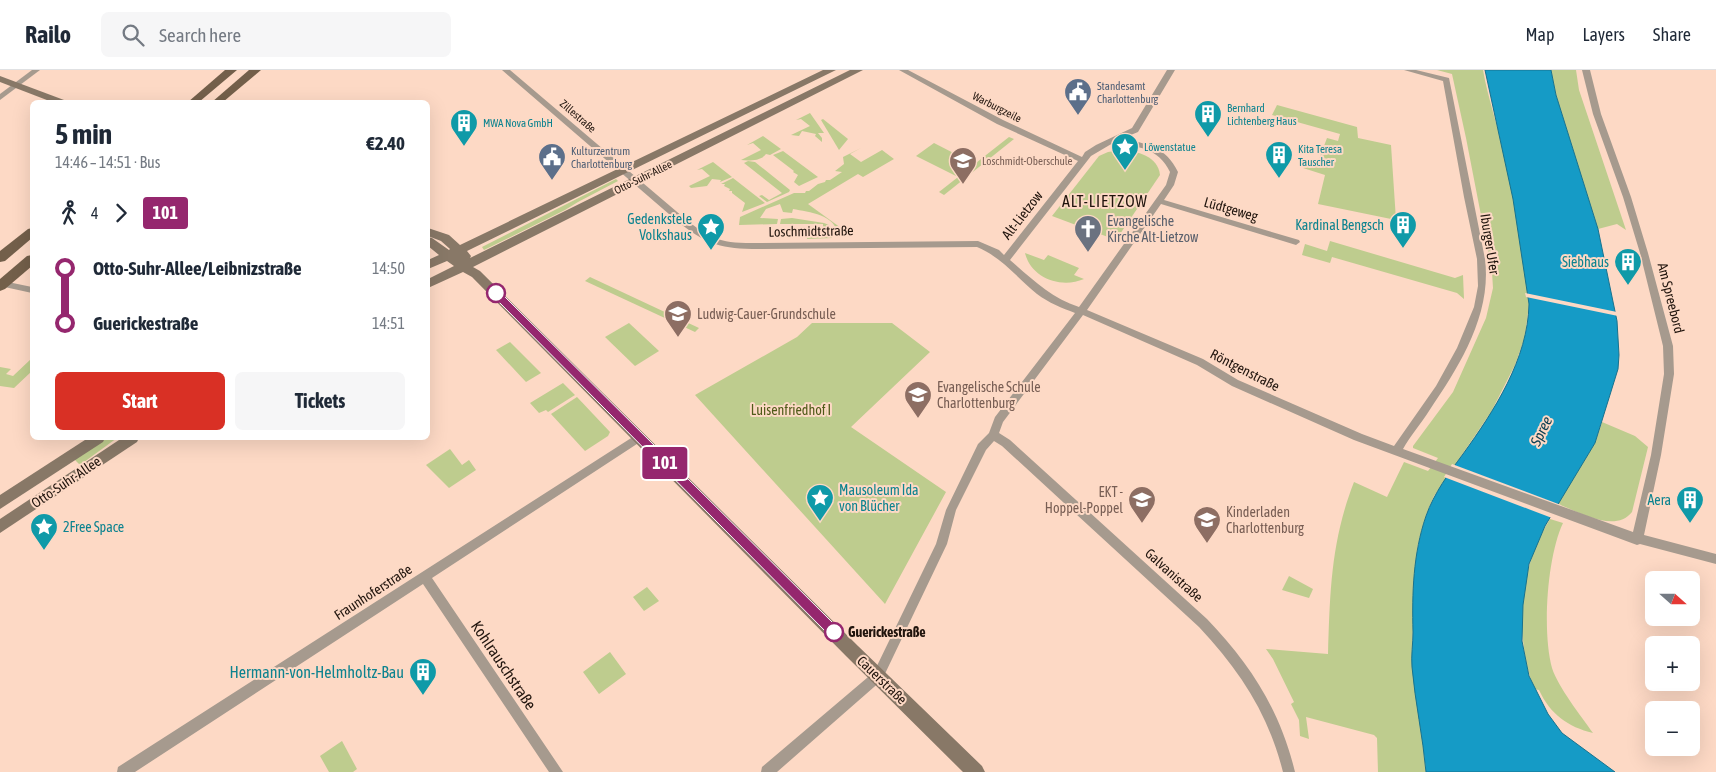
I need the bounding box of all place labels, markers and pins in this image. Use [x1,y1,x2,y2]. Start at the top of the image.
public building icon: Standesamt Charlottenburg [1063,77,1093,116]
place label: Standesamt Charlottenburg [1097,80,1159,105]
building icon: Bernhard Lichtenberg Haus [1193,99,1223,138]
place label: Bernhard Lichtenberg Haus [1227,102,1297,127]
building icon: MWA Nova GmbH [449,108,479,147]
place label: MWA Nova GmbH [483,117,553,129]
place icon: Löwenstatue [1110,132,1140,171]
building icon: Kita Teresa Tauscher [1264,140,1294,179]
place label: Löwenstatue [1144,141,1196,153]
public building icon: Kulturzentrum Charlottenburg [537,142,567,181]
place label: Kita Teresa Tauscher [1298,143,1342,168]
place label: Kulturzentrum Charlottenburg [571,145,633,170]
school or university icon: Loschmidt-Oberschule [948,146,978,185]
place label: Loschmidt-Oberschule [982,155,1073,167]
building icon: Kardinal Bengsch [1388,210,1418,249]
place label: Gedenkstele Volkshaus [627,211,692,243]
place icon: Gedenkstele Volkshaus [696,212,726,251]
place label: Evangelische Kirche Alt-Lietzow [1107,213,1199,245]
church icon: Evangelische Kirche Alt-Lietzow [1073,214,1103,253]
place label: Kardinal Bengsch [1295,217,1384,233]
building icon: Siebhaus [1613,247,1643,286]
place label: Siebhaus [1562,254,1609,270]
unlabelled marker [486,283,506,303]
school or university icon: Ludwig-Cauer-Grundschule [663,299,693,338]
place label: Ludwig-Cauer-Grundschule [697,306,836,322]
place label: Evangelische Schule Charlottenburg [937,379,1041,411]
school or university icon: Evangelische Schule Charlottenburg [903,380,933,419]
place label: Mausoleum Ida von Blücher [839,482,919,514]
place icon: Mausoleum Ida von Blücher [805,483,835,522]
place label: EKT - Hoppel-Poppel [1045,484,1123,516]
school or university icon: EKT - Hoppel-Poppel [1127,485,1157,524]
building icon: Aera [1675,485,1705,524]
place label: Aera [1647,492,1671,508]
place label: Kinderladen Charlottenburg [1226,504,1304,536]
school or university icon: Kinderladen Charlottenburg [1192,505,1222,544]
place icon: 2Free Space [29,512,59,551]
place label: 2Free Space [63,519,124,535]
marker: Guerickestraße [824,622,844,642]
place label: Guerickestraße [848,624,926,640]
building icon: Hermann-von-Helmholtz-Bau [408,657,438,696]
place label: Hermann-von-Helmholtz-Bau [230,663,404,681]

